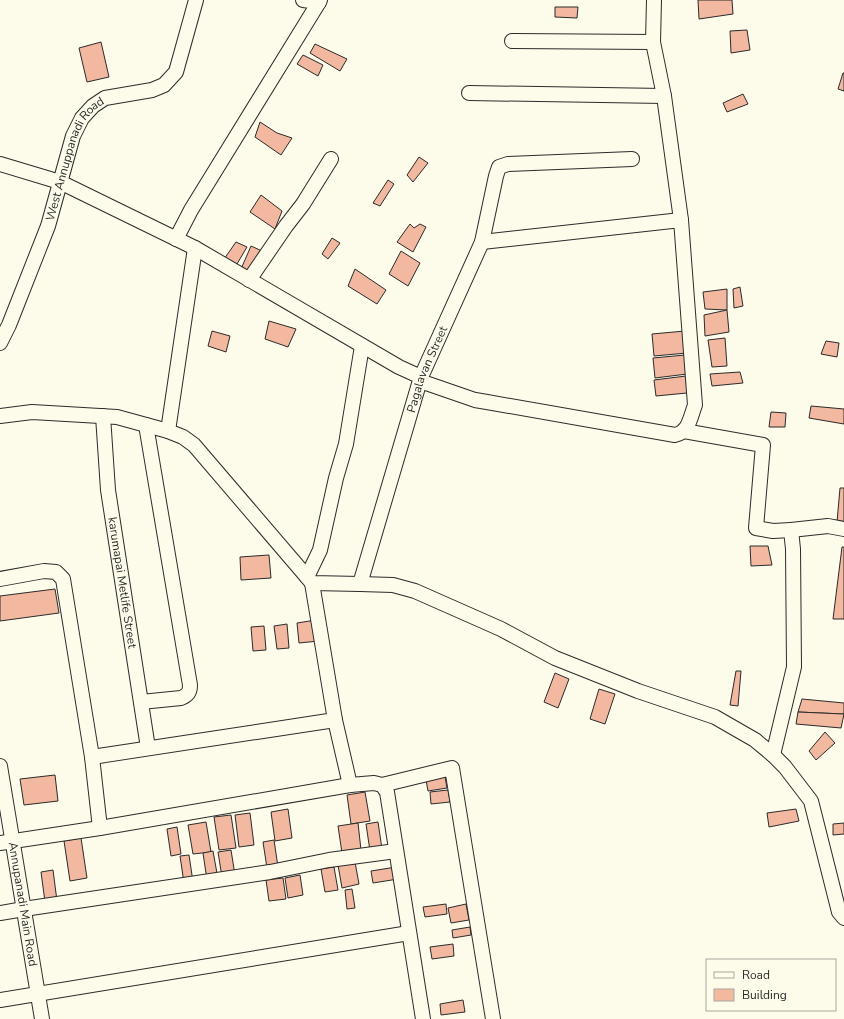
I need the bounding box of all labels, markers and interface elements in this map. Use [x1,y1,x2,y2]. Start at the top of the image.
street label: West Annuppanadi Road [42,93,107,223]
street label: Pagalavan Street [403,323,451,415]
street label: karumapai Metlife Street [104,516,141,650]
street label: Annupanadi Main Road [5,841,41,968]
legend [706,959,836,1011]
text: Road [742,967,770,983]
text: Building [742,987,787,1003]

